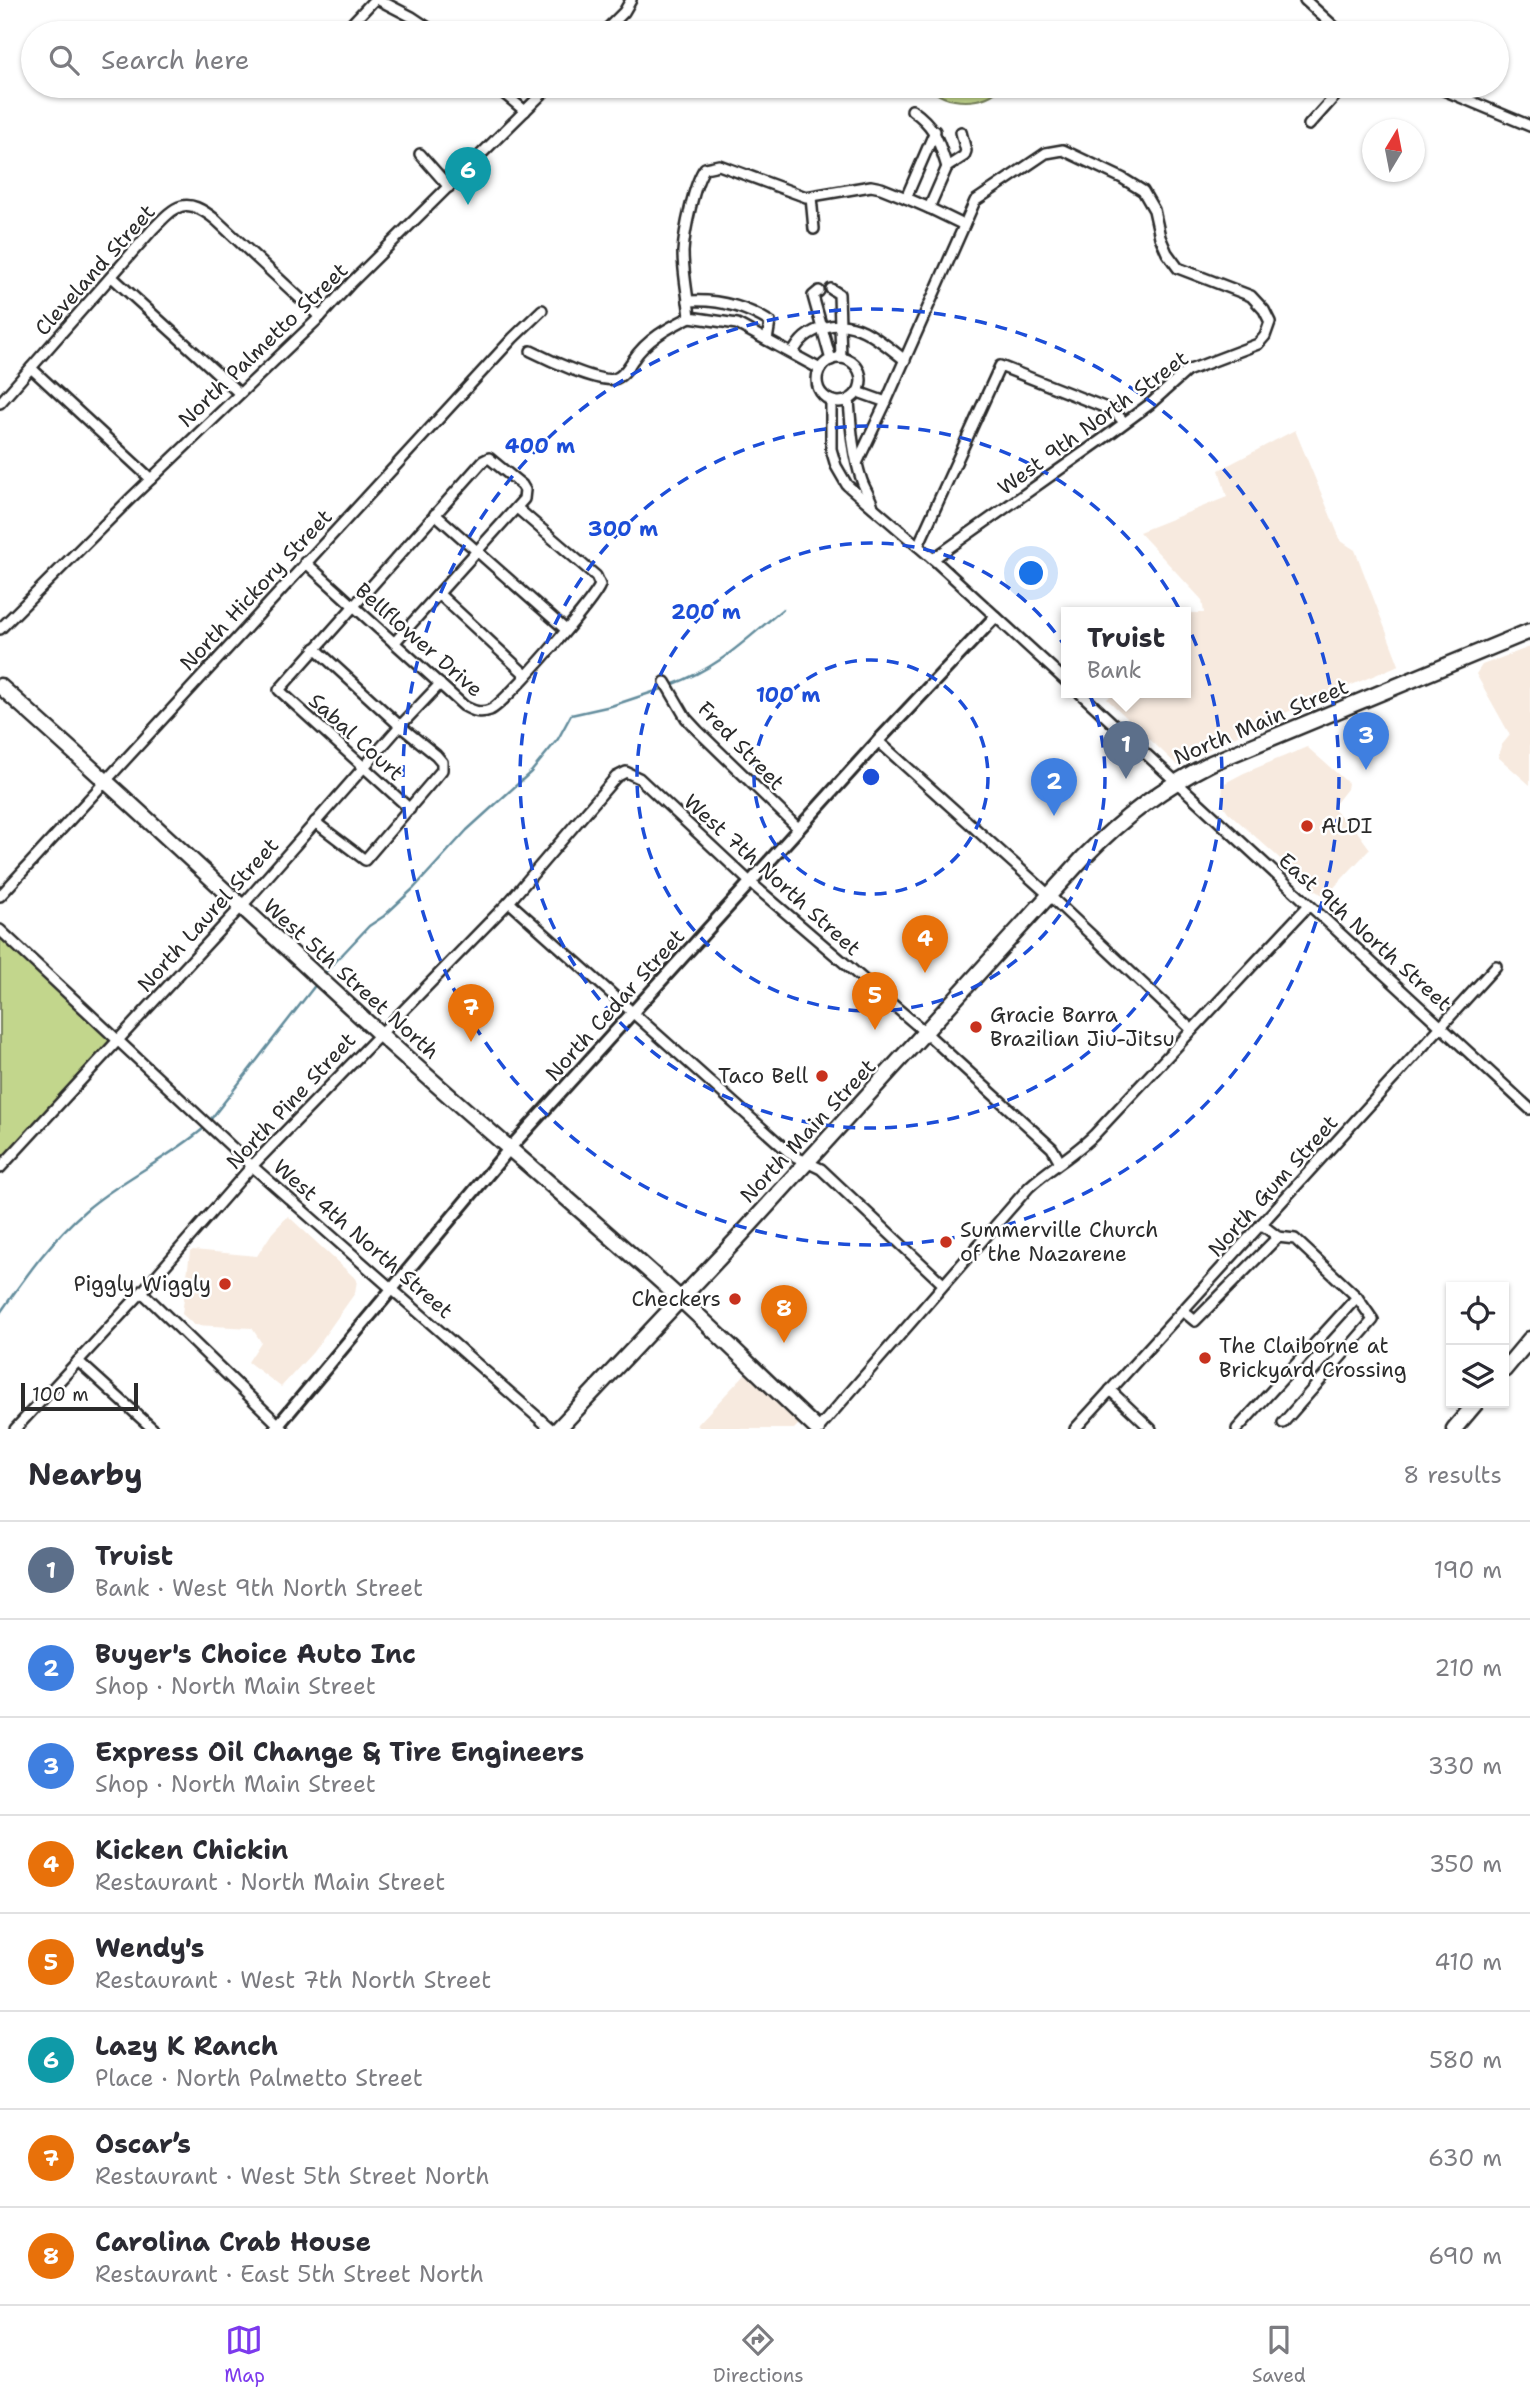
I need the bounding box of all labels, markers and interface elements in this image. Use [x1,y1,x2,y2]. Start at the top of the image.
search box [21,21,1509,98]
icon: search [45,41,83,79]
text: Search here [101,42,250,77]
north arrow [1362,119,1425,182]
pin: 6 [445,147,491,205]
street label: Cleveland Street [29,198,161,342]
street label: North Palmetto Street [172,257,354,433]
street label: West 9th North Street [992,344,1194,502]
text: 400 m [505,432,575,460]
street label: North Hickory Street [174,503,338,677]
text: 300 m [588,515,658,543]
your location [1014,556,1048,590]
street label: Bellflower Drive [349,577,489,703]
text: 200 m [671,598,741,626]
popup [1061,607,1191,698]
text: Truist [1087,620,1165,655]
text: Bank [1087,655,1142,685]
street label: North Main Street [1169,673,1353,771]
text: 100 m [756,681,820,709]
street label: Sabal Court [303,687,409,787]
street label: Fred Street [692,695,790,797]
pin: 3 [1343,712,1389,770]
pin: 1 [1103,721,1149,779]
pin: 2 [1031,758,1077,816]
centre of rings [859,765,883,789]
street label: West 7th North Street [677,788,867,962]
place label: ALDI [1321,812,1372,840]
marker: ALDI [1299,818,1315,834]
street label: North Laurel Street [131,832,285,998]
street label: East 9th North Street [1272,847,1458,1017]
street label: West 5th Street North [257,892,445,1066]
pin: 4 [902,915,948,973]
street label: North Cedar Street [539,923,691,1087]
pin: 5 [852,972,898,1030]
pin: 7 [448,984,494,1042]
place label: Gracie Barra Brazilian Jiu-Jitsu [990,1001,1175,1053]
marker: Gracie Barra Brazilian Jiu-Jitsu [968,1019,984,1035]
street label: North Pine Street [220,1026,362,1176]
street label: North Main Street [734,1053,882,1209]
place label: Taco Bell [718,1062,809,1090]
marker: Taco Bell [814,1068,830,1084]
street label: North Gum Street [1202,1109,1344,1263]
street label: West 4th North Street [267,1153,459,1325]
place label: Summerville Church of the Nazarene [960,1216,1159,1268]
marker: Summerville Church of the Nazarene [938,1234,954,1250]
place label: Piggly Wiggly [73,1270,211,1298]
marker: Piggly Wiggly [217,1276,233,1292]
map controls [1446,1282,1509,1408]
button: locate [1446,1282,1509,1345]
place label: Checkers [631,1285,721,1313]
pin: 8 [761,1285,807,1343]
marker: Checkers [727,1291,743,1307]
place label: The Claiborne at Brickyard Crossing [1219,1332,1407,1384]
button: layers [1446,1345,1509,1408]
marker: The Claiborne at Brickyard Crossing [1197,1350,1213,1366]
scale bar [21,1380,138,1412]
text: 100 m [32,1382,89,1407]
text: Nearby [28,1454,143,1495]
text: 8 results [1403,1460,1502,1490]
text: Truist [95,1538,173,1573]
text: 1 [46,1555,56,1585]
text: 190 m [1434,1555,1502,1585]
text: Bank · West 9th North Street [95,1573,423,1603]
text: Buyer's Choice Auto Inc [95,1636,416,1671]
text: 2 [43,1653,59,1683]
text: 210 m [1434,1653,1502,1683]
text: Shop · North Main Street [95,1671,376,1701]
text: Express Oil Change & Tire Engineers [95,1734,584,1769]
text: 3 [43,1751,59,1781]
text: 330 m [1428,1751,1502,1781]
text: Shop · North Main Street [95,1769,376,1799]
text: Kicken Chickin [95,1832,288,1867]
text: 4 [43,1849,59,1879]
text: 350 m [1429,1849,1502,1879]
text: Restaurant · North Main Street [95,1867,445,1897]
text: Wendy's [95,1930,204,1965]
text: 5 [44,1947,58,1977]
text: 410 m [1434,1947,1502,1977]
text: Restaurant · West 7th North Street [95,1965,491,1995]
text: Lazy K Ranch [95,2028,278,2063]
text: 6 [43,2045,59,2075]
text: 580 m [1429,2045,1502,2075]
text: Place · North Palmetto Street [95,2063,423,2093]
text: Oscar’s [95,2126,191,2161]
text: 7 [43,2143,59,2173]
text: 630 m [1428,2143,1502,2173]
text: Restaurant · West 5th Street North [95,2161,490,2191]
text: Carolina Crab House [95,2224,371,2259]
text: 8 [43,2241,59,2271]
text: 690 m [1428,2241,1502,2271]
text: Restaurant · East 5th Street North [95,2259,484,2289]
tab: Map [224,2321,265,2388]
tab: Directions [713,2321,804,2388]
tab: Saved [1252,2321,1306,2388]

